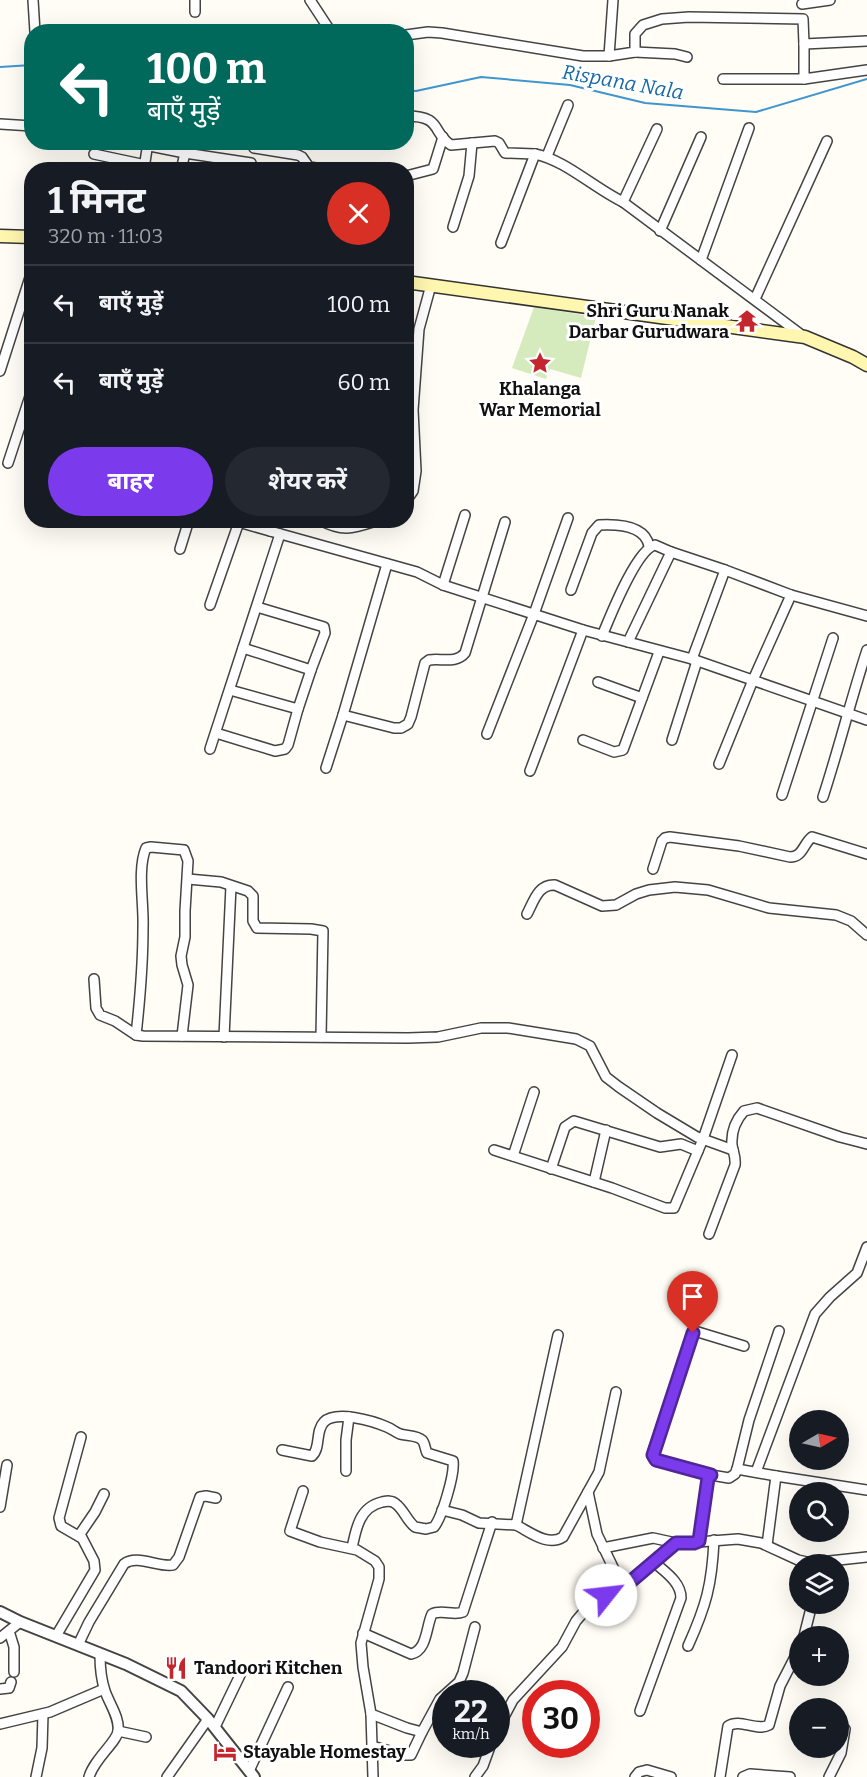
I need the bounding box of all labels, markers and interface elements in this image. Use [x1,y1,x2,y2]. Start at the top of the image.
text: 100 m [147,44,266,94]
icon: left [48,48,126,126]
water label: Rispana Nala [560,60,686,104]
text: बाएँ मुड़ें [147,95,220,127]
text: 1 मिनट [48,179,146,223]
button: close [327,182,390,245]
text: 320 m · 11:03 [48,224,163,248]
icon: left [48,288,81,321]
text: बाएँ मुड़ें [99,289,163,316]
text: 100 m [327,291,390,318]
place label: Shri Guru Nanak Darbar Gurudwara [569,300,729,343]
temple icon: Shri Guru Nanak Darbar Gurudwara [734,308,760,334]
place icon: Khalanga War Memorial [527,350,553,376]
icon: left [48,366,81,399]
text: बाएँ मुड़ें [99,367,163,394]
text: 60 m [338,369,390,396]
place label: Khalanga War Memorial [479,378,601,421]
button: बाहर [48,447,213,516]
button: शेयर करें [225,447,390,516]
pin [667,1271,718,1333]
icon: arrive [676,1280,709,1313]
north arrow [789,1410,849,1470]
map controls [789,1410,849,1758]
button: search [789,1482,849,1542]
button: layers [789,1554,849,1614]
position arrow [574,1563,638,1627]
button: + [789,1626,849,1686]
restaurant icon: Tandoori Kitchen [163,1655,189,1681]
place label: Tandoori Kitchen [194,1657,343,1679]
speed limit sign: 30 [522,1680,600,1758]
text: 22 [454,1694,488,1730]
button: − [789,1698,849,1758]
text: km/h [452,1725,490,1743]
hotel icon: Stayable Homestay [212,1739,238,1765]
place label: Stayable Homestay [243,1741,407,1763]

